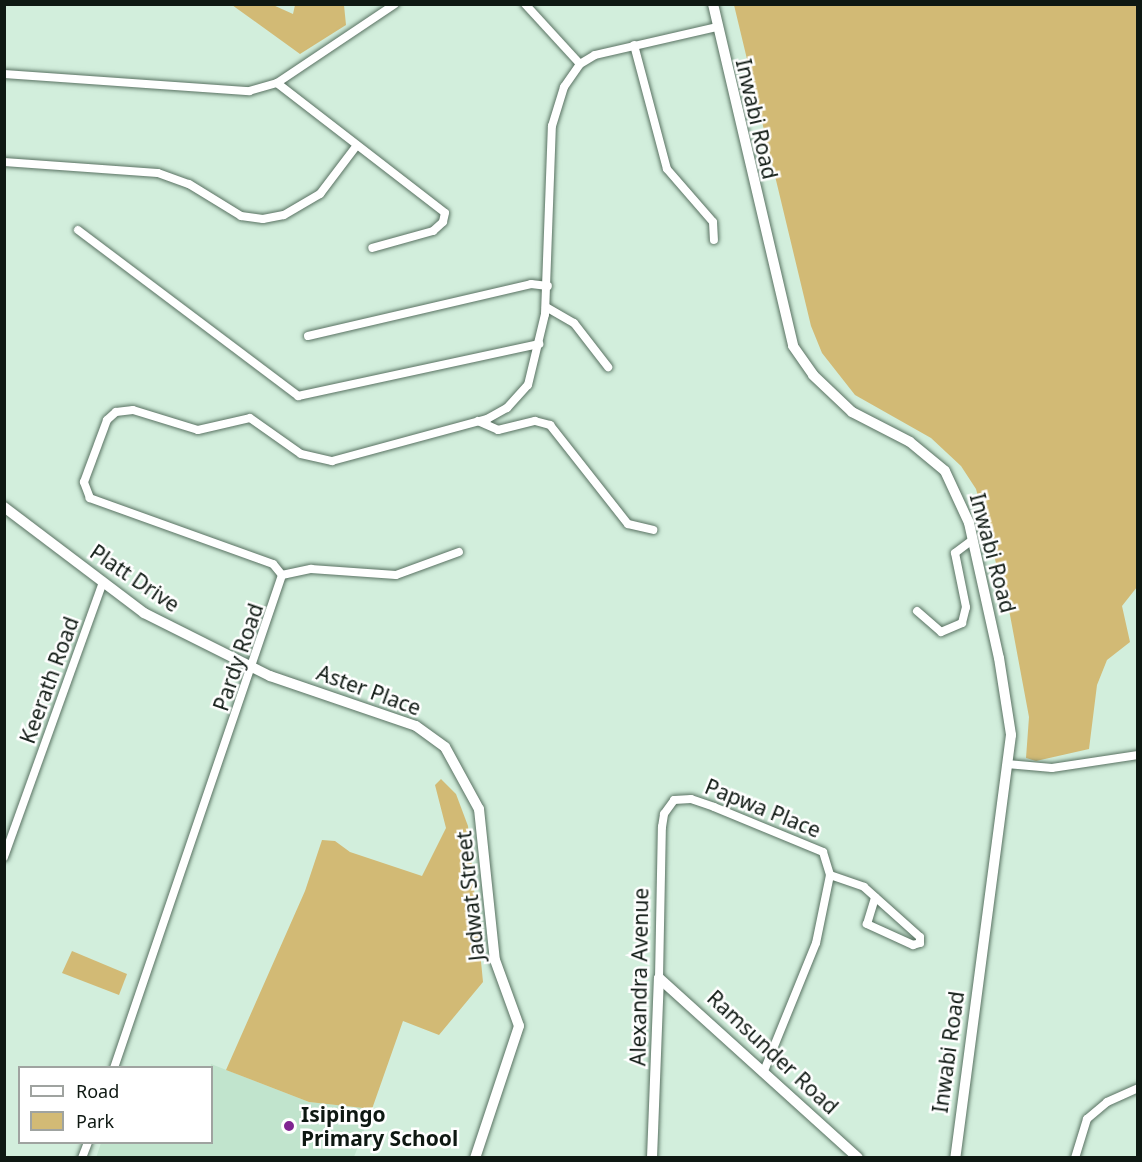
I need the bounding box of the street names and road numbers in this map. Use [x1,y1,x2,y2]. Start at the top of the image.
street label: Inwabi Road [731,56,783,182]
street label: Inwabi Road [965,491,1021,615]
street label: Platt Drive [85,539,185,617]
street label: Pardy Road [208,600,268,714]
street label: Keerath Road [14,613,84,747]
street label: Aster Place [314,660,424,720]
street label: Papwa Place [701,773,825,843]
street label: Jadwat Street [451,830,489,962]
street label: Alexandra Avenue [625,888,653,1066]
street label: Ramsunder Road [702,985,844,1119]
street label: Inwabi Road [927,990,969,1114]

